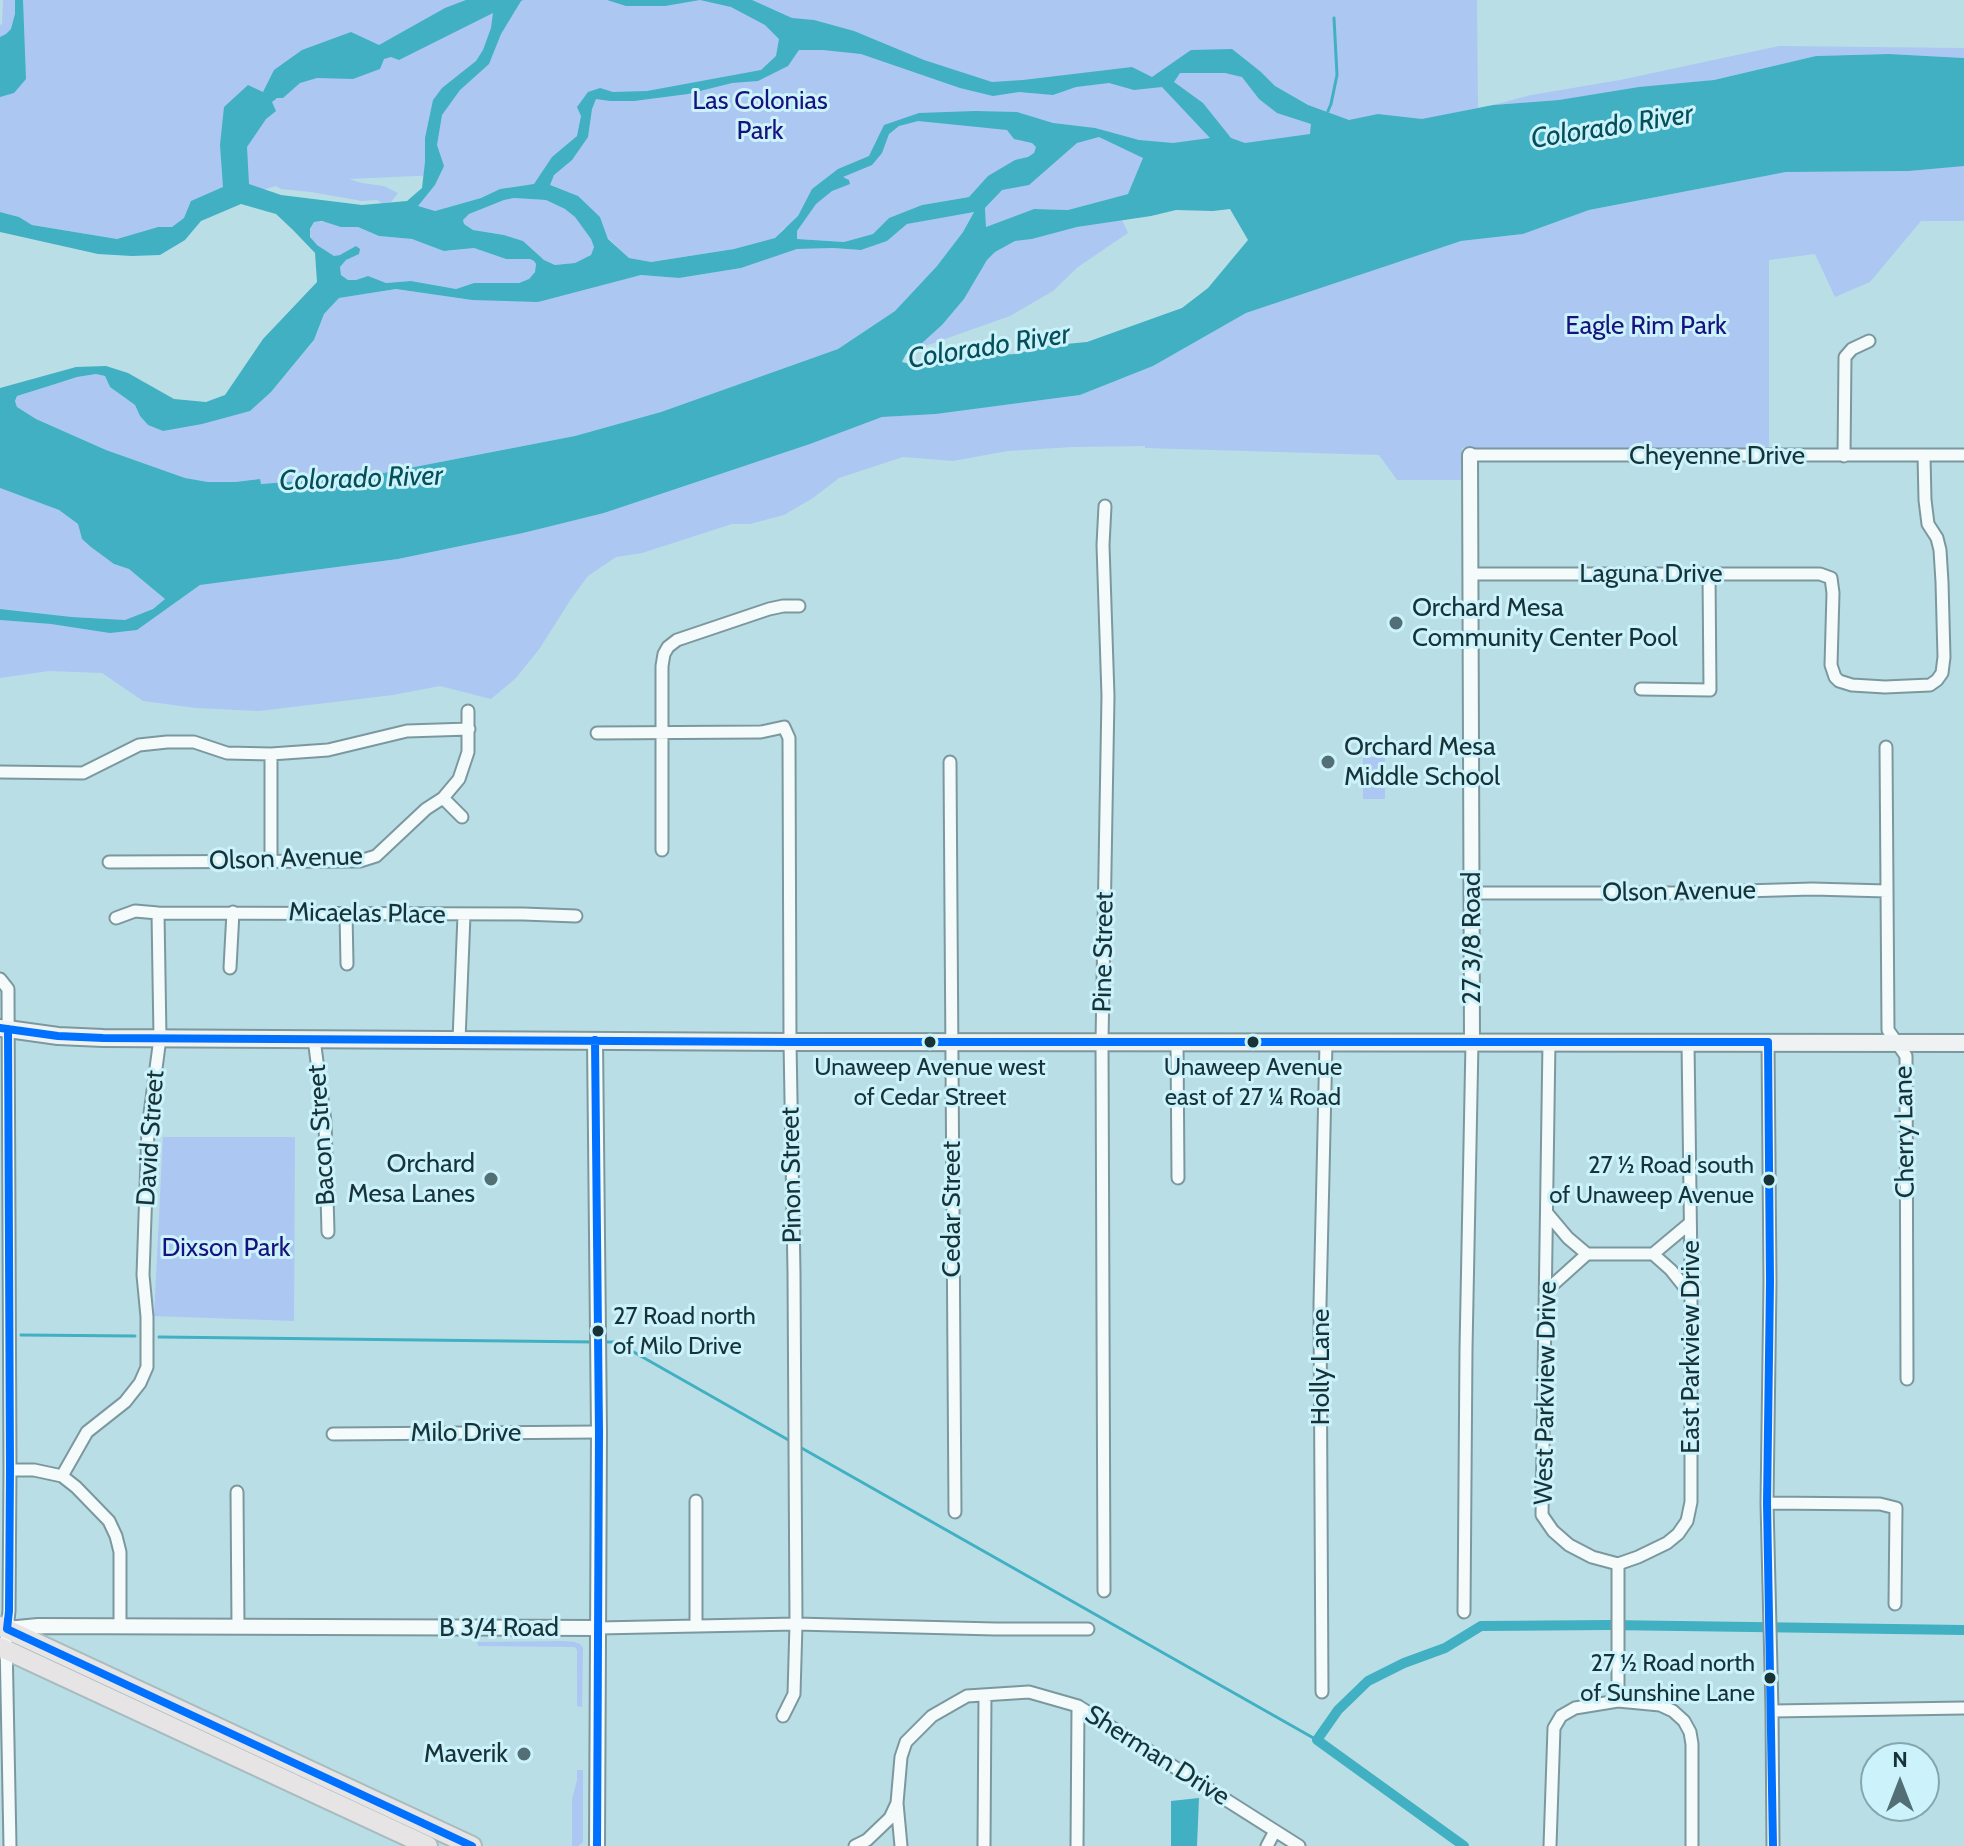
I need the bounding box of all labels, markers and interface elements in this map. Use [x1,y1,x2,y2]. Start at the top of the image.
park label: Las Colonias Park [692,85,828,146]
water label: Colorado River [1528,98,1696,156]
park label: Eagle Rim Park [1565,310,1727,342]
water label: Colorado River [905,318,1073,376]
street label: Cheyenne Drive [1629,440,1805,472]
water label: Colorado River [279,459,443,499]
street label: Laguna Drive [1579,558,1723,590]
place label: Orchard Mesa Community Center Pool [1412,592,1678,654]
marker: Orchard Mesa Community Center Pool [1387,614,1405,632]
place label: Orchard Mesa Middle School [1344,731,1500,792]
marker: Orchard Mesa Middle School [1319,753,1337,771]
street label: Olson Avenue [209,841,363,877]
street label: 27 3/8 Road [1456,871,1488,1005]
street label: Olson Avenue [1602,875,1756,909]
street label: Pine Street [1087,891,1121,1013]
street label: Micaelas Place [288,897,446,931]
marker: Unaweep Avenue west of Cedar Street [922,1034,938,1050]
marker: Unaweep Avenue east of 27 ¼ Road [1245,1034,1261,1050]
place label: Unaweep Avenue west of Cedar Street [814,1054,1046,1110]
place label: Unaweep Avenue east of 27 ¼ Road [1164,1054,1342,1110]
street label: Bacon Street [302,1064,342,1206]
street label: Cherry Lane [1888,1066,1922,1198]
street label: David Street [131,1069,171,1207]
street label: Pinon Street [775,1107,809,1243]
street label: Cedar Street [936,1141,968,1277]
place label: Orchard Mesa Lanes [348,1148,475,1210]
place label: 27 ½ Road south of Unaweep Avenue [1549,1152,1754,1208]
marker: Orchard Mesa Lanes [482,1170,500,1188]
marker: 27 ½ Road south of Unaweep Avenue [1761,1172,1777,1188]
park label: Dixson Park [162,1232,290,1264]
street label: East Parkview Drive [1675,1240,1707,1454]
street label: West Parkview Drive [1528,1281,1564,1505]
place label: 27 Road north of Milo Drive [613,1303,756,1359]
street label: Holly Lane [1305,1309,1337,1425]
marker: 27 Road north of Milo Drive [590,1323,606,1339]
street label: Milo Drive [411,1417,521,1449]
street label: B 3/4 Road [439,1612,559,1644]
place label: 27 ½ Road north of Sunshine Lane [1580,1650,1755,1706]
marker: 27 ½ Road north of Sunshine Lane [1762,1670,1778,1686]
street label: Sherman Drive [1079,1699,1235,1813]
place label: Maverik [424,1738,508,1770]
north arrow [1860,1742,1940,1822]
marker: Maverik [515,1745,533,1763]
text: N [1892,1746,1908,1773]

